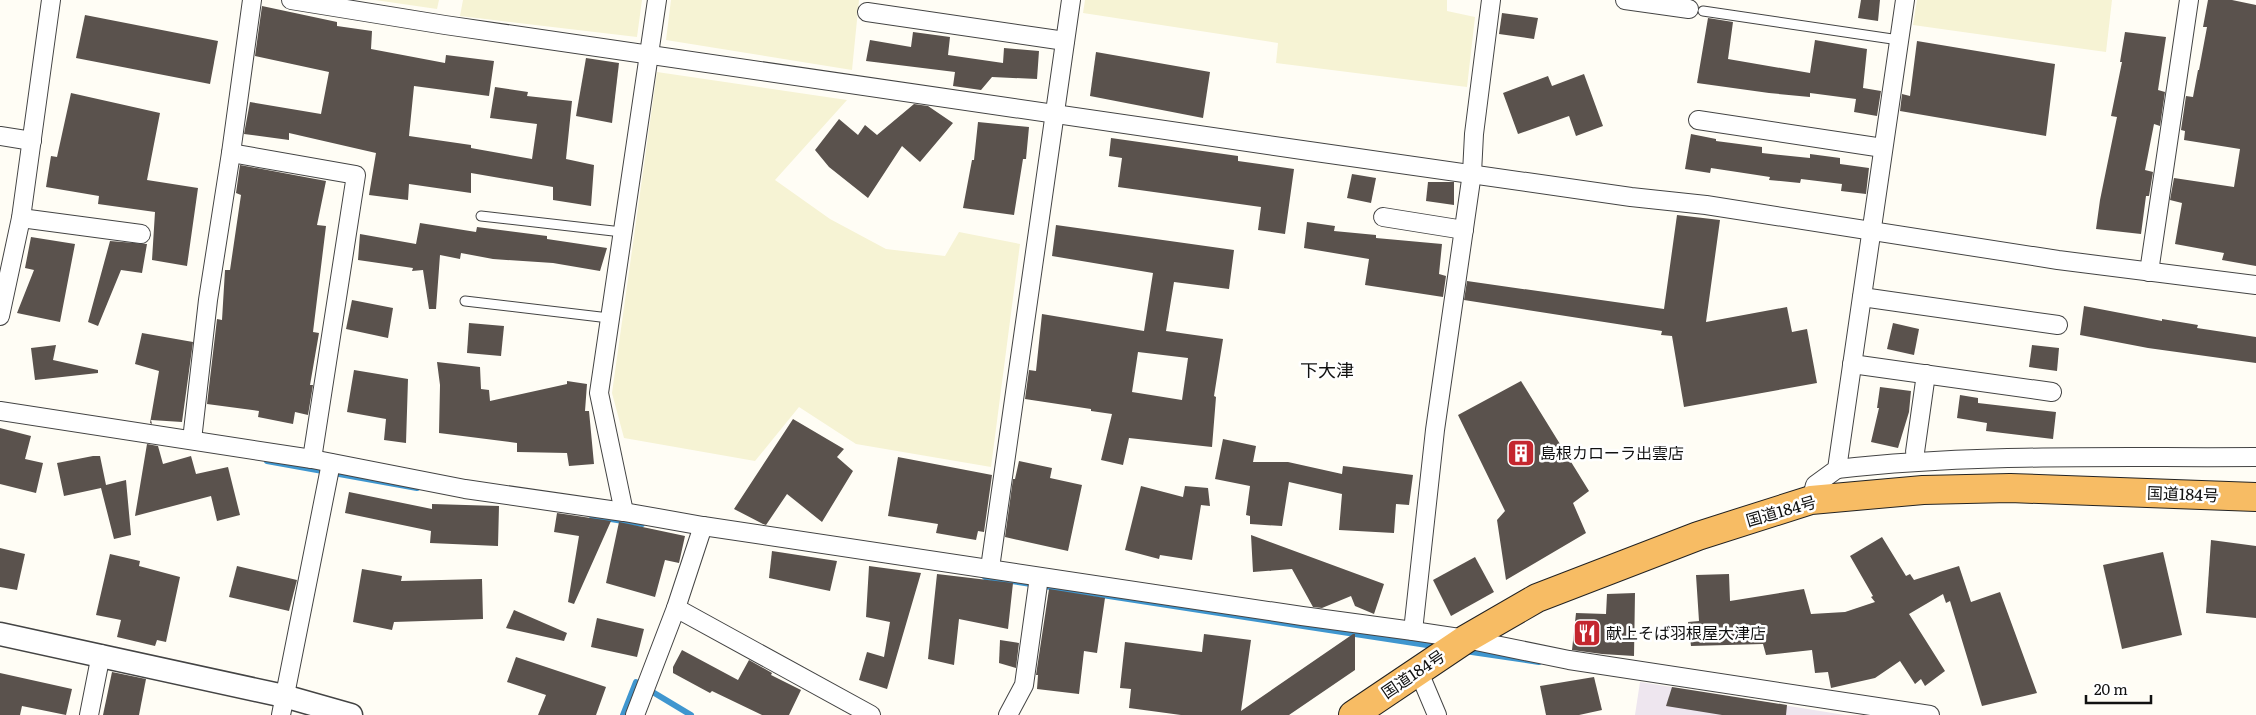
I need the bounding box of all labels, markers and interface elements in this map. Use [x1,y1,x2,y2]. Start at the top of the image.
district label: 下大津 [1300,356,1354,383]
building icon: 島根カローラ出雲店 [1506,438,1536,468]
place label: 島根カローラ出雲店 [1540,440,1684,464]
street label: 国道184号 [2147,480,2220,506]
street label: 国道184号 [1743,489,1819,532]
restaurant icon: 献上そば羽根屋大津店 [1572,618,1602,648]
place label: 献上そば羽根屋大津店 [1606,620,1766,644]
street label: 国道184号 [1376,643,1449,703]
scale bar [2086,672,2151,704]
text: 20 m [2094,677,2128,700]

